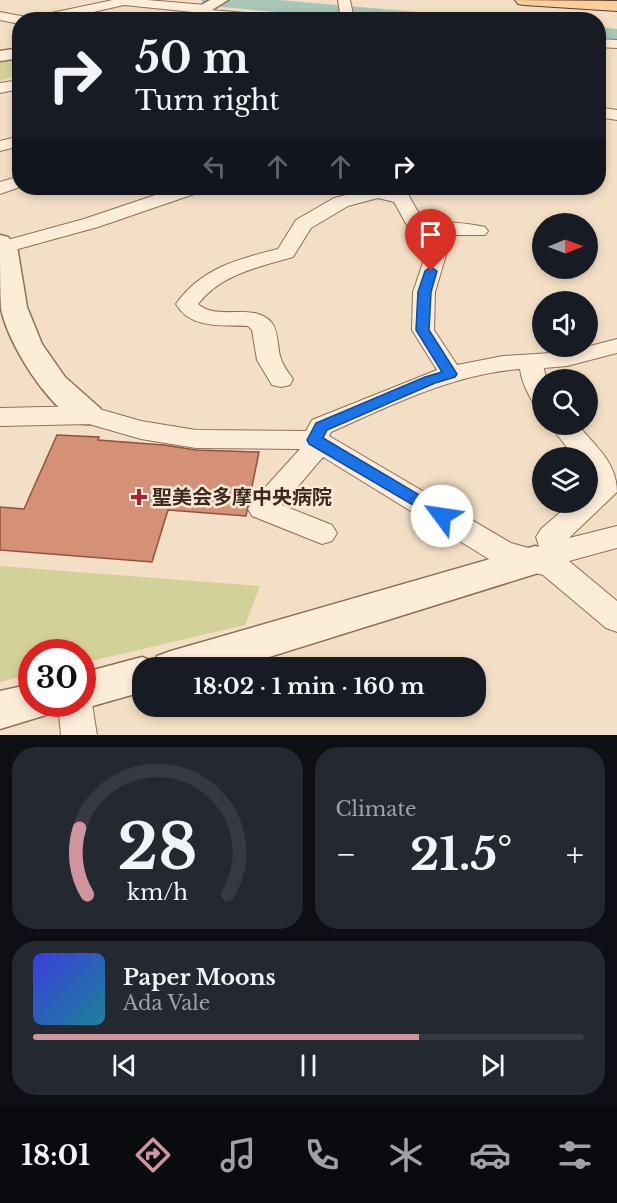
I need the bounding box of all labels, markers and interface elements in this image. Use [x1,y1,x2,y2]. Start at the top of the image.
text: 50 m [135,32,249,84]
icon: right [36,36,114,114]
text: Turn right [135,84,279,117]
icon: left [198,150,231,183]
icon: ahead [261,150,294,183]
icon: ahead [324,150,357,183]
icon: right [387,150,420,183]
pin [405,209,456,271]
north arrow [532,213,598,279]
map controls [532,213,598,513]
icon: arrive [414,218,447,251]
button: sound [532,291,598,357]
button: search [532,369,598,435]
button: layers [532,447,598,513]
position arrow [410,484,474,548]
place label: 聖美会多摩中央病院 [152,485,332,509]
marker: 聖美会多摩中央病院 [130,488,148,506]
speed limit sign: 30 [18,639,96,717]
text: 18:02 · 1 min · 160 m [193,673,425,700]
text: Climate [336,797,416,821]
text: 28 [117,808,197,886]
text: 21.5° [410,826,512,882]
text: − [336,834,356,875]
text: + [566,834,584,875]
text: km/h [127,879,188,906]
text: Paper Moons [123,964,276,991]
text: Ada Vale [123,991,210,1015]
icon: previous [108,1049,141,1082]
icon: pause [292,1049,325,1082]
icon: next [476,1049,509,1082]
icon: directions [132,1134,174,1176]
icon: music [217,1134,259,1176]
icon: phone [301,1134,343,1176]
icon: climate [385,1134,427,1176]
icon: car [469,1134,511,1176]
icon: filters [554,1134,596,1176]
text: 18:01 [21,1139,90,1172]

